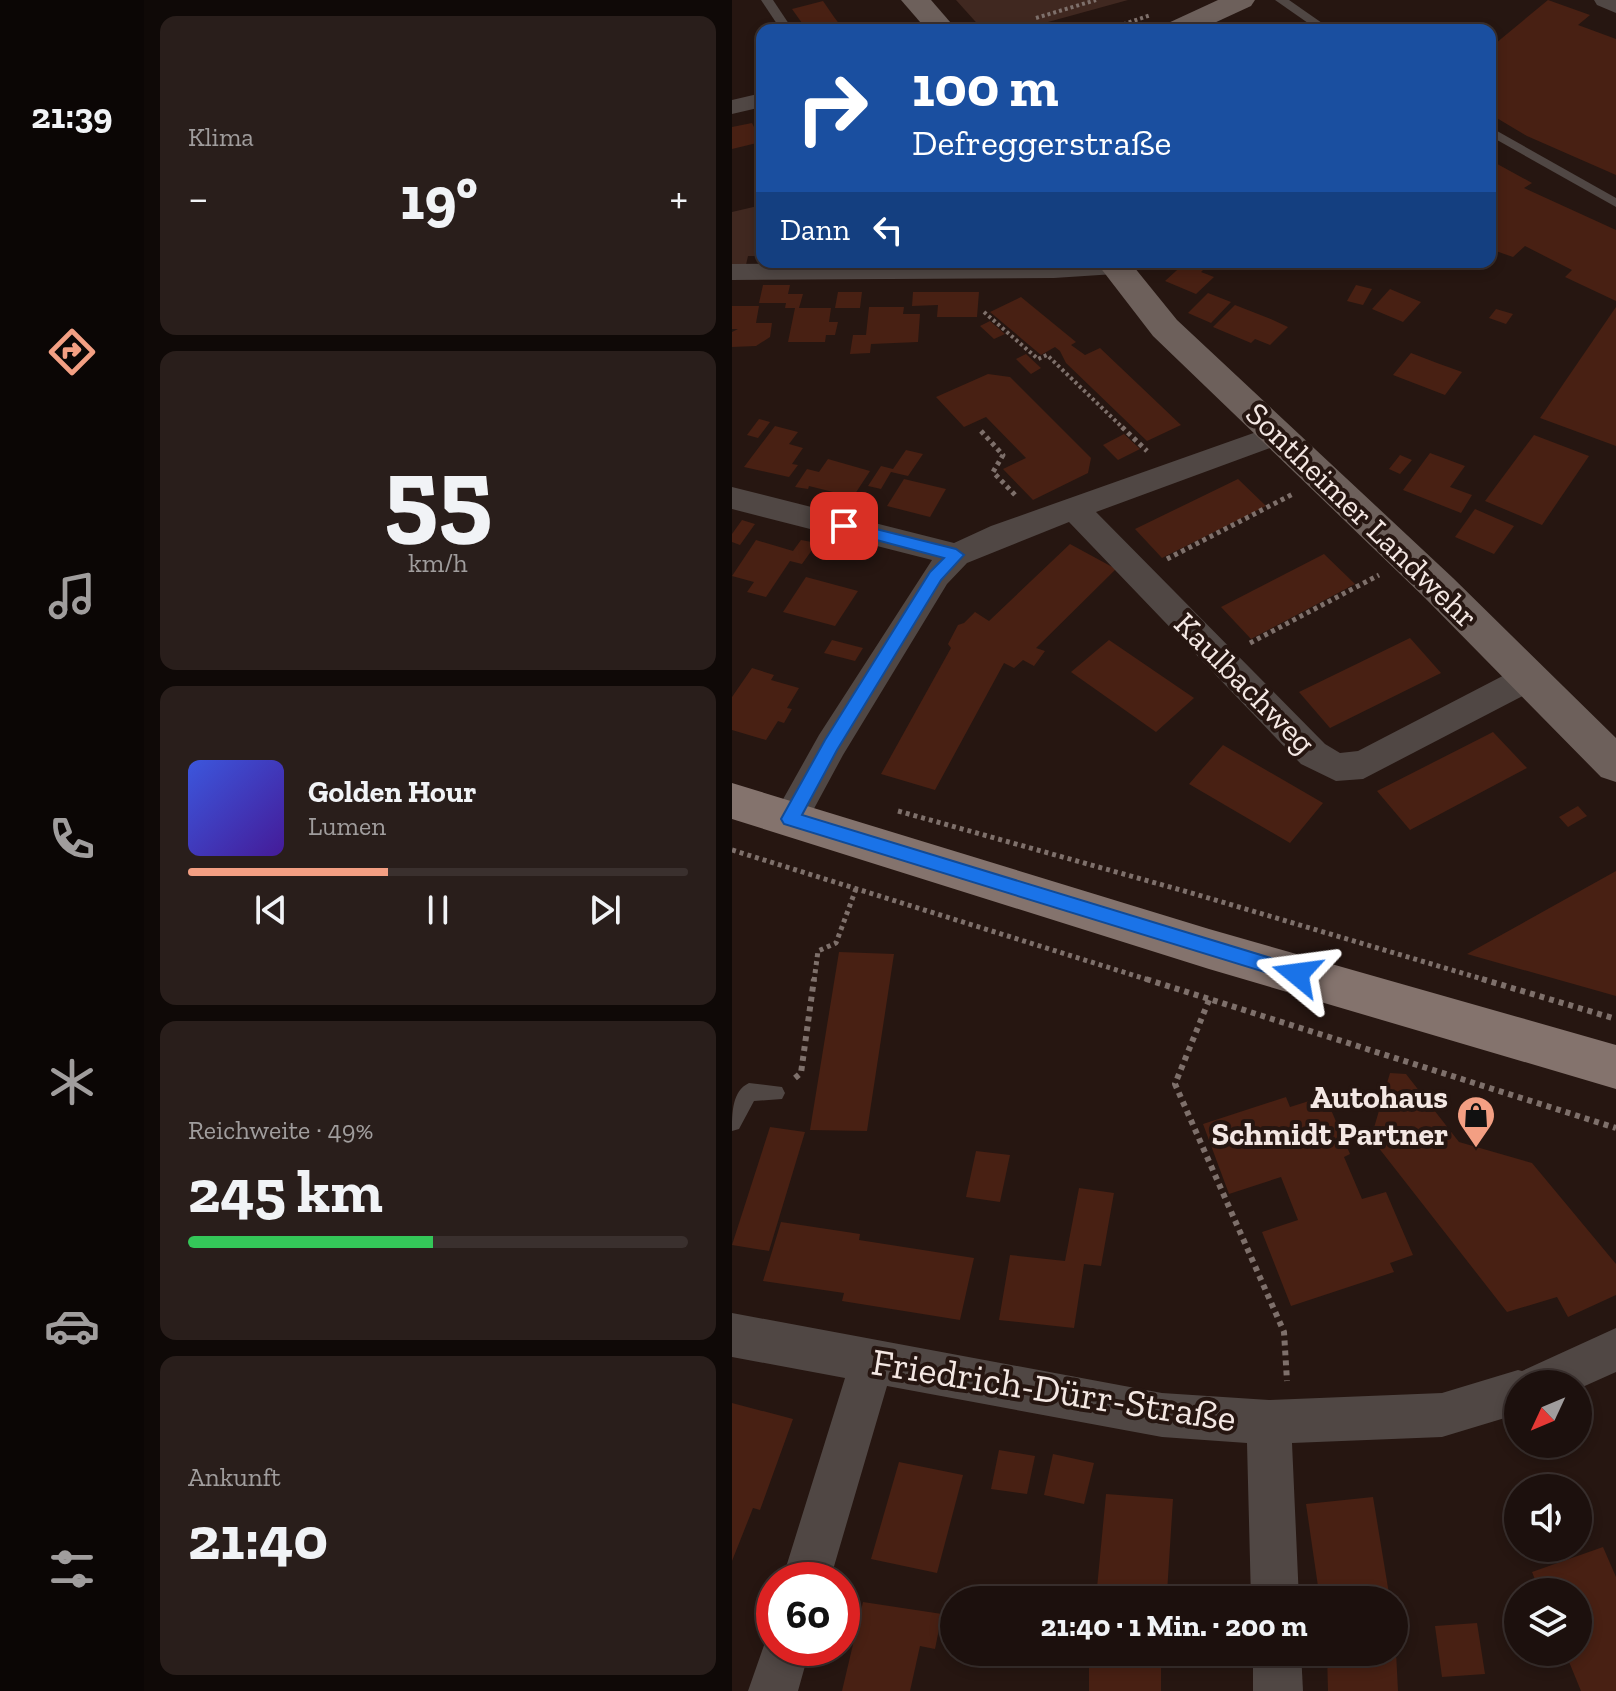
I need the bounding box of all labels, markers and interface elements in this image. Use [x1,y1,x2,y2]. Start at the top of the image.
text: 100 m [912,53,1059,120]
icon: right [780,56,884,160]
text: 21:39 [31,94,113,137]
text: Klima [188,121,254,153]
text: Defreggerstraße [912,121,1171,164]
text: 19° [400,162,478,234]
text: − [188,171,209,224]
text: + [669,171,688,224]
icon: left [866,208,910,252]
text: Dann [780,212,850,248]
icon: directions [44,324,100,380]
street label: Sontheimer Landwehr [1238,395,1486,635]
text: 55 [384,432,492,557]
pin [810,492,878,560]
icon: arrive [822,504,866,548]
text: km/h [408,547,468,579]
icon: music [44,568,100,624]
street label: Kaulbachweg [1167,605,1323,761]
text: Golden Hour [308,774,476,810]
text: Lumen [308,810,386,842]
icon: phone [44,811,100,867]
icon: previous [249,888,293,932]
icon: pause [416,888,460,932]
icon: next [583,888,627,932]
position arrow [1255,932,1339,1016]
icon: climate [44,1054,100,1110]
place label: Autohaus Schmidt Partner [1211,1078,1448,1153]
shop icon: Autohaus Schmidt Partner [1455,1094,1497,1149]
text: Reichweite · 49% [188,1114,373,1146]
text: 245 km [188,1155,383,1227]
icon: car [44,1298,100,1354]
street label: Friedrich-Dürr-Straße [868,1338,1240,1442]
north arrow [1504,1370,1592,1458]
map controls [1504,1370,1592,1666]
text: Ankunft [188,1461,281,1493]
button: sound [1504,1474,1592,1562]
text: 21:40 [188,1502,328,1574]
icon: filters [44,1541,100,1597]
speed limit sign: 60 [756,1562,860,1666]
button: layers [1504,1578,1592,1666]
text: 21:40 · 1 Min. · 200 m [1041,1608,1307,1644]

